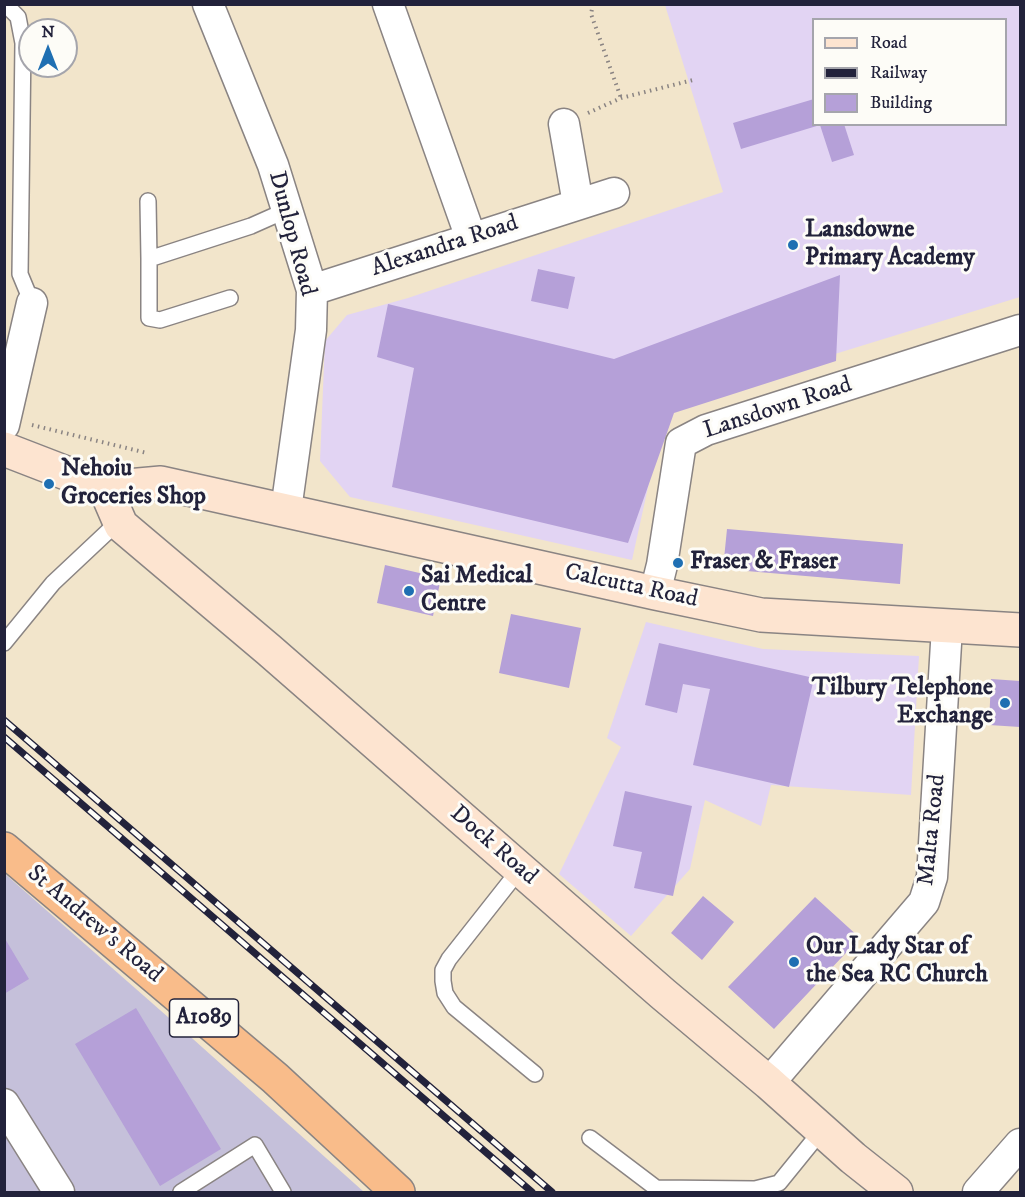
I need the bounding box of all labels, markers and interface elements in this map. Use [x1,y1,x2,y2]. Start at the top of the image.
north arrow [18,18,78,78]
legend [812,18,1007,126]
text: N [41,22,55,42]
text: Road [870,32,907,54]
text: Railway [870,62,927,84]
text: Building [870,92,932,114]
street label: Dunlop Road [261,169,321,299]
street label: Alexandra Road [368,210,522,284]
place label: Lansdowne Primary Academy [805,217,975,273]
marker: Lansdowne Primary Academy [786,238,800,252]
street label: Lansdown Road [700,371,856,447]
place label: Nehoiu Groceries Shop [61,456,206,512]
marker: Nehoiu Groceries Shop [42,477,56,491]
place label: Fraser & Fraser [690,549,838,577]
marker: Fraser & Fraser [671,556,685,570]
street label: Calcutta Road [562,559,700,615]
place label: Sai Medical Centre [421,563,533,619]
marker: Sai Medical Centre [402,584,416,598]
place label: Tilbury Telephone Exchange [812,675,993,731]
marker: Tilbury Telephone Exchange [998,696,1012,710]
street label: Malta Road [913,773,953,887]
street label: Dock Road [443,800,543,892]
street label: St Andrew's Road [20,860,168,990]
place label: Our Lady Star of the Sea RC Church [806,934,988,990]
marker: Our Lady Star of the Sea RC Church [787,955,801,969]
road number: A1089 [170,999,238,1037]

